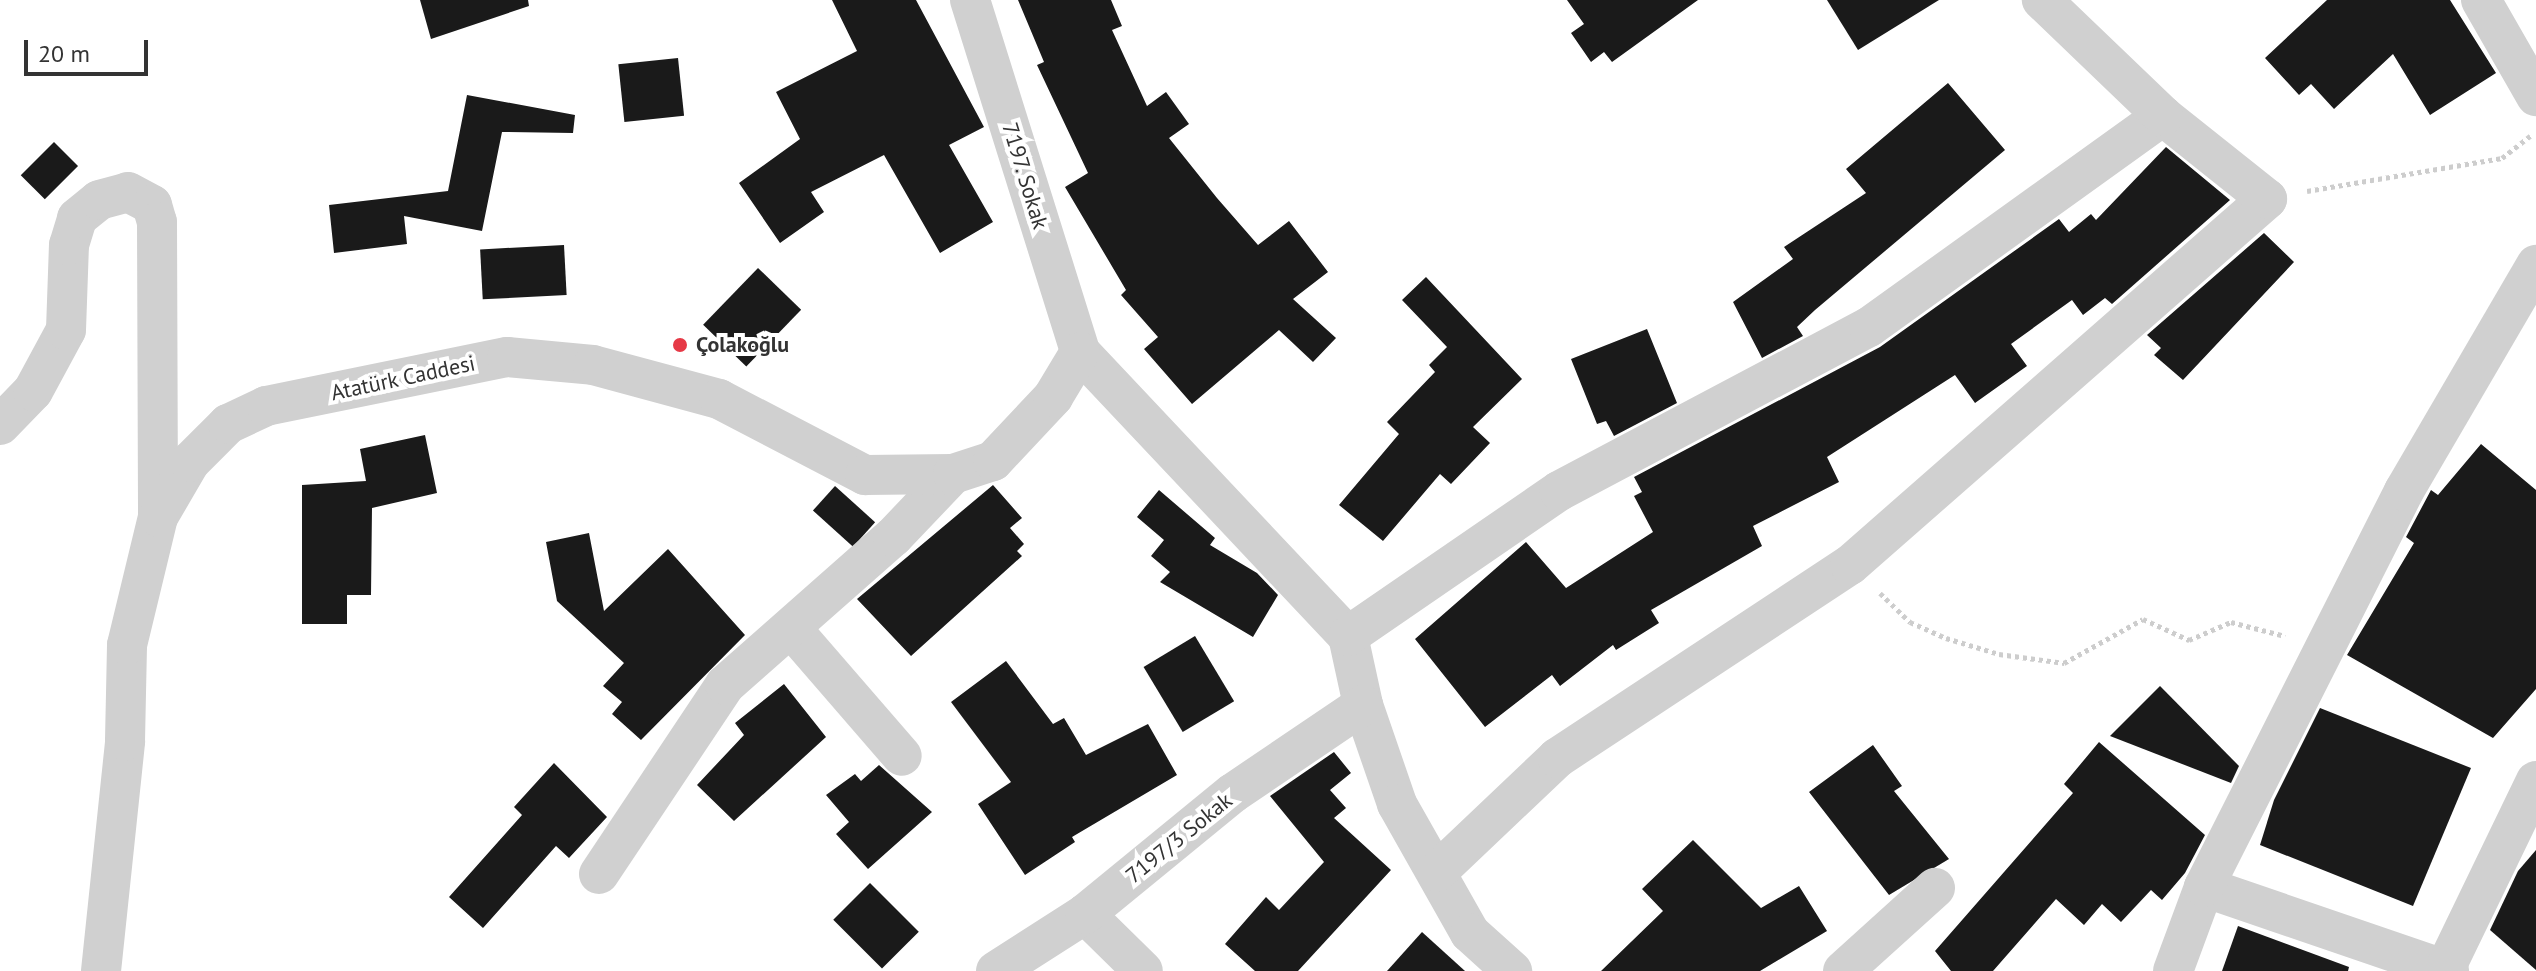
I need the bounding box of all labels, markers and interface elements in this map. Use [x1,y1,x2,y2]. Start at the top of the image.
scale bar [28,24,152,74]
text: 20 m [38,38,90,69]
street label: 7197. Sokak [996,119,1054,233]
place label: Çolakoğlu [696,332,789,358]
marker: Çolakoğlu [671,336,689,354]
street label: Atatürk Caddesi [328,350,478,406]
street label: 7197/3 Sokak [1121,787,1237,889]

